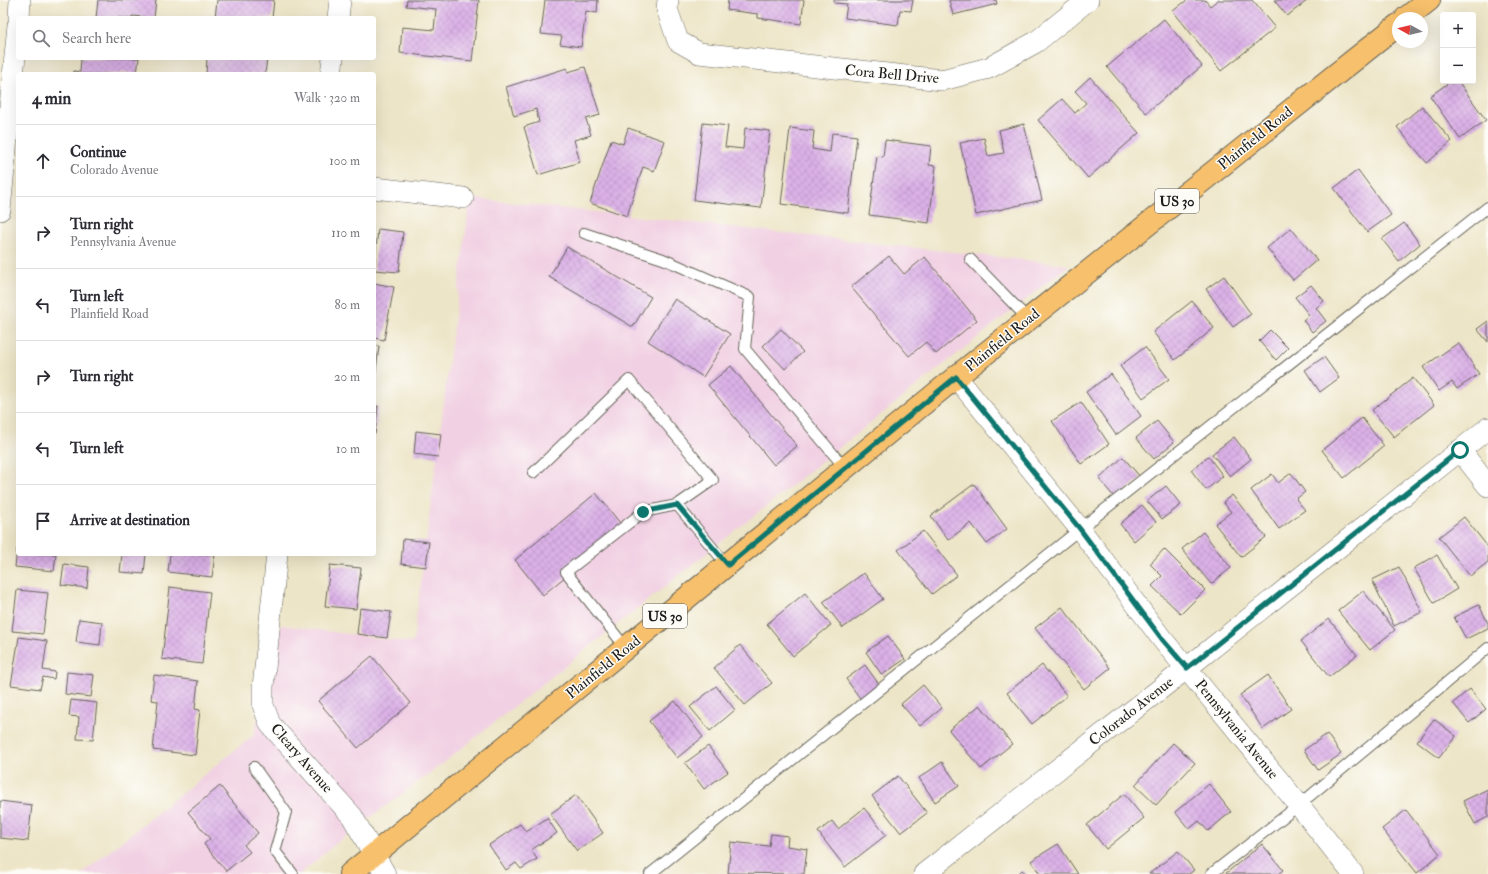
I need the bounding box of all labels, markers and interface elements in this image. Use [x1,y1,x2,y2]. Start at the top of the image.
north arrow [1392,12,1428,48]
map controls [1440,12,1476,84]
button: + [1440,12,1476,48]
search box [16,16,376,60]
icon: search [30,27,52,49]
text: Search here [62,29,131,48]
button: − [1440,48,1476,84]
street label: Cora Bell Drive [844,61,940,88]
text: 4 min [32,88,71,109]
text: Walk · 320 m [294,90,360,106]
street label: Plainfield Road [1214,102,1297,174]
text: Continue [70,143,126,162]
icon: ahead [32,150,54,172]
text: 100 m [329,153,360,169]
text: Colorado Avenue [70,162,158,178]
road number: US 30 [1155,189,1199,213]
text: Turn right [70,215,133,234]
icon: right [32,222,54,244]
text: 110 m [331,225,360,241]
text: Pennsylvania Avenue [70,234,176,250]
text: Turn left [70,287,124,306]
icon: left [32,294,54,316]
text: 80 m [334,297,360,313]
street label: Plainfield Road [961,304,1044,376]
text: Plainfield Road [70,306,149,322]
icon: right [32,366,54,388]
text: Turn right [70,367,133,386]
text: 20 m [334,369,360,385]
icon: left [32,438,54,460]
text: Turn left [70,439,124,458]
text: 10 m [336,441,360,457]
route start [1451,441,1469,459]
route end [634,503,652,521]
icon: arrive [32,510,54,532]
text: Arrive at destination [70,511,190,530]
road number: US 30 [643,604,687,628]
street label: Plainfield Road [562,631,645,703]
street label: Colorado Avenue [1085,672,1177,750]
street label: Pennsylvania Avenue [1191,676,1283,783]
street label: Cleary Avenue [266,720,337,797]

